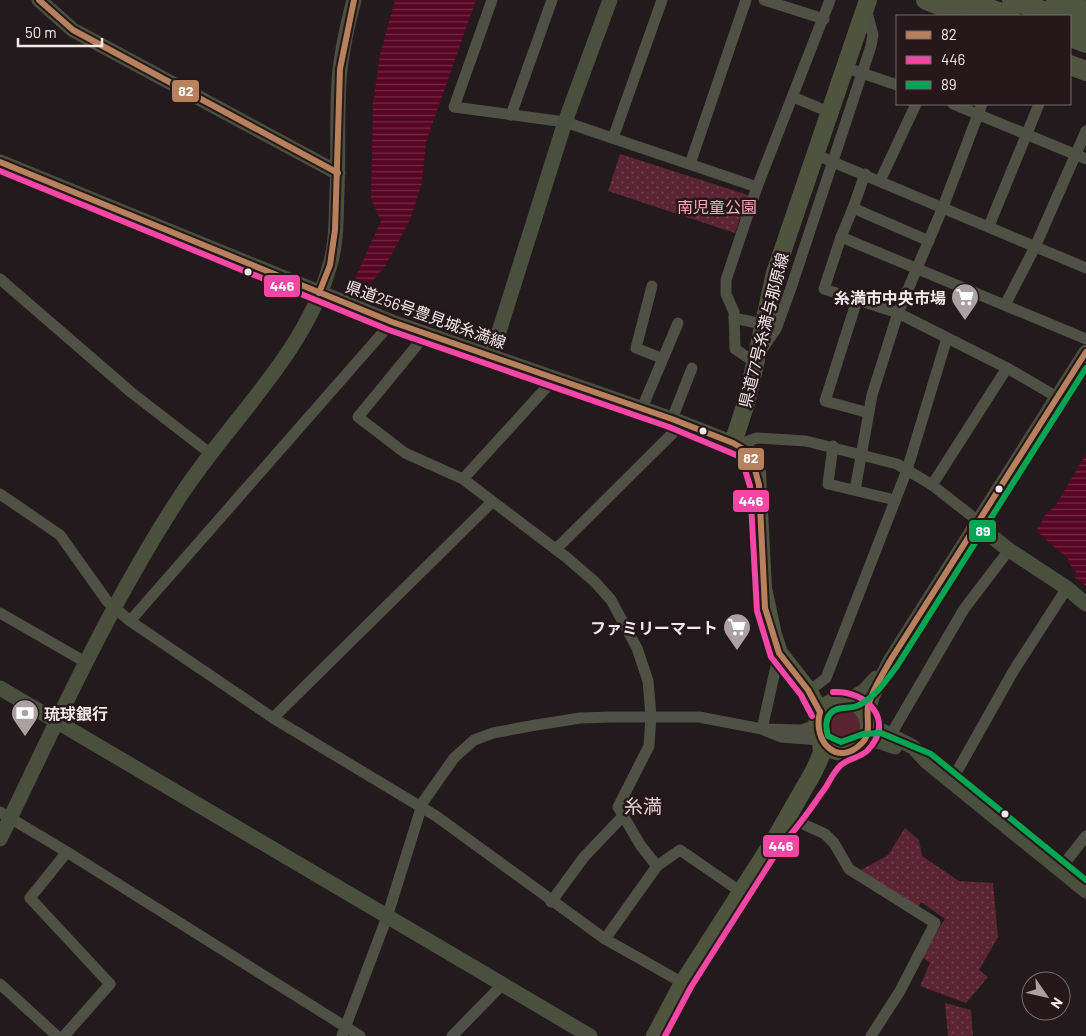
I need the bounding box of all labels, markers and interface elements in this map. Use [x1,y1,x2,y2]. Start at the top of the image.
scale bar [18,15,101,47]
legend [896,15,1071,105]
text: 50 m [25,23,57,41]
text: 82 [941,25,957,43]
text: 446 [941,50,965,68]
text: 89 [941,75,957,93]
line badge: 82 [171,79,200,103]
text: 82 [178,82,194,99]
park label: 南児童公園 [677,197,757,216]
street label: 県道77号糸満与那原線 [735,250,791,410]
unlabelled marker [243,267,253,277]
line badge: 446 [263,274,301,298]
street label: 県道256号豊見城糸満線 [343,276,509,352]
text: 446 [270,277,295,294]
supermarket icon: 糸満市中央市場 [950,282,980,321]
place label: 糸満市中央市場 [834,288,946,307]
unlabelled marker [698,426,708,436]
line badge: 82 [737,447,765,471]
text: 82 [743,449,759,466]
unlabelled marker [994,484,1004,494]
line badge: 446 [732,489,770,513]
text: 446 [739,492,764,509]
line badge: 89 [968,519,997,543]
text: 89 [975,522,991,539]
supermarket icon: ファミリーマート [722,612,752,651]
place label: ファミリーマート [590,618,718,637]
bank icon: 琉球銀行 [10,698,40,737]
place label: 琉球銀行 [44,704,108,723]
district label: 糸満 [624,794,662,817]
unlabelled marker [1000,809,1010,819]
line badge: 446 [762,834,800,858]
text: 446 [769,837,794,854]
north arrow [1021,971,1071,1021]
text: N [1048,995,1067,1012]

